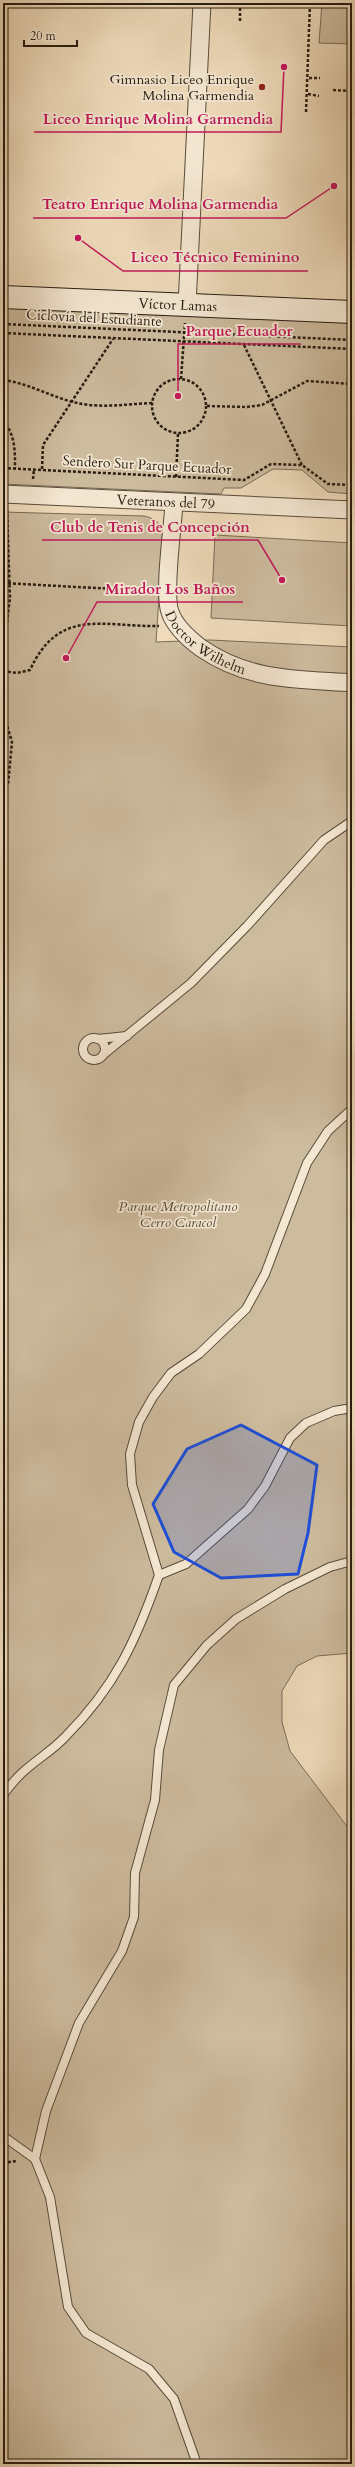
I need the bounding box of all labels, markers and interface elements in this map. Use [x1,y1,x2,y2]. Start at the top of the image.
scale bar [24,22,77,48]
text: 20 m [30,28,57,44]
place label: Gimnasio Liceo Enrique Molina Garmendia [110,70,254,105]
marker: Gimnasio Liceo Enrique Molina Garmendia [257,82,267,92]
callout: Liceo Enrique Molina Garmendia [34,105,281,132]
text: Liceo Enrique Molina Garmendia [43,109,274,129]
callout: Teatro Enrique Molina Garmendia [33,191,286,218]
text: Teatro Enrique Molina Garmendia [42,194,279,214]
callout: Liceo Técnico Feminino [123,244,308,271]
text: Liceo Técnico Feminino [130,247,300,267]
street label: Víctor Lamas [138,293,218,316]
street label: Ciclovía del Estudiante [26,305,162,331]
callout: Parque Ecuador [178,317,301,344]
text: Parque Ecuador [186,321,293,341]
street label: Sendero Sur Parque Ecuador [62,451,233,479]
street label: Veteranos del 79 [116,490,215,513]
callout: Club de Tenis de Concepción [42,513,258,540]
text: Club de Tenis de Concepción [50,517,250,537]
callout: Mirador Los Baños [97,575,243,602]
text: Mirador Los Baños [105,579,235,599]
street label: Doctor Wilhelm [161,607,249,679]
park label: Parque Metropolitano Cerro Caracol [119,1197,238,1232]

